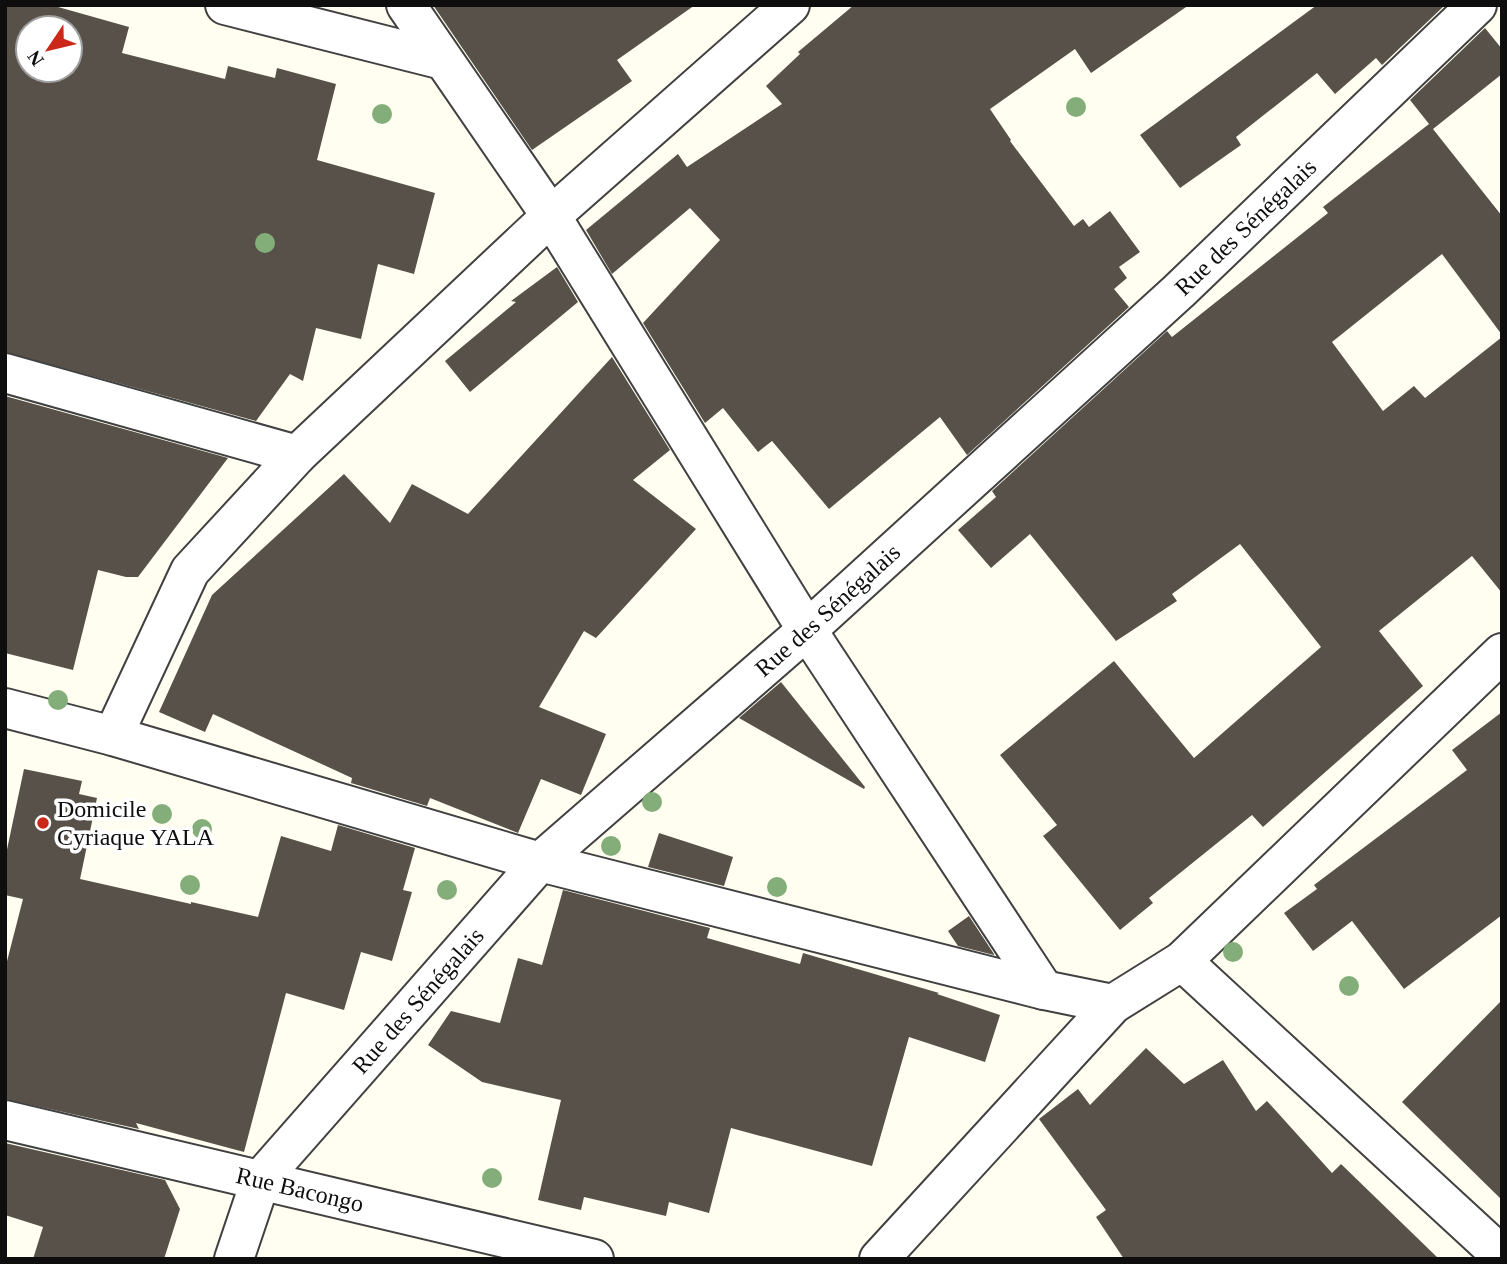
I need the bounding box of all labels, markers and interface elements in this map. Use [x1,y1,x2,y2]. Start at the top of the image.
north arrow [14,14,84,84]
text: N [23,47,48,70]
street label: Rue des Sénégalais [1170,154,1321,301]
street label: Rue des Sénégalais [750,539,905,682]
place label: Domicile Cyriaque YALA [57,796,215,850]
marker: Domicile Cyriaque YALA [35,815,51,831]
street label: Rue des Sénégalais [347,923,489,1079]
street label: Rue Bacongo [234,1162,366,1217]

